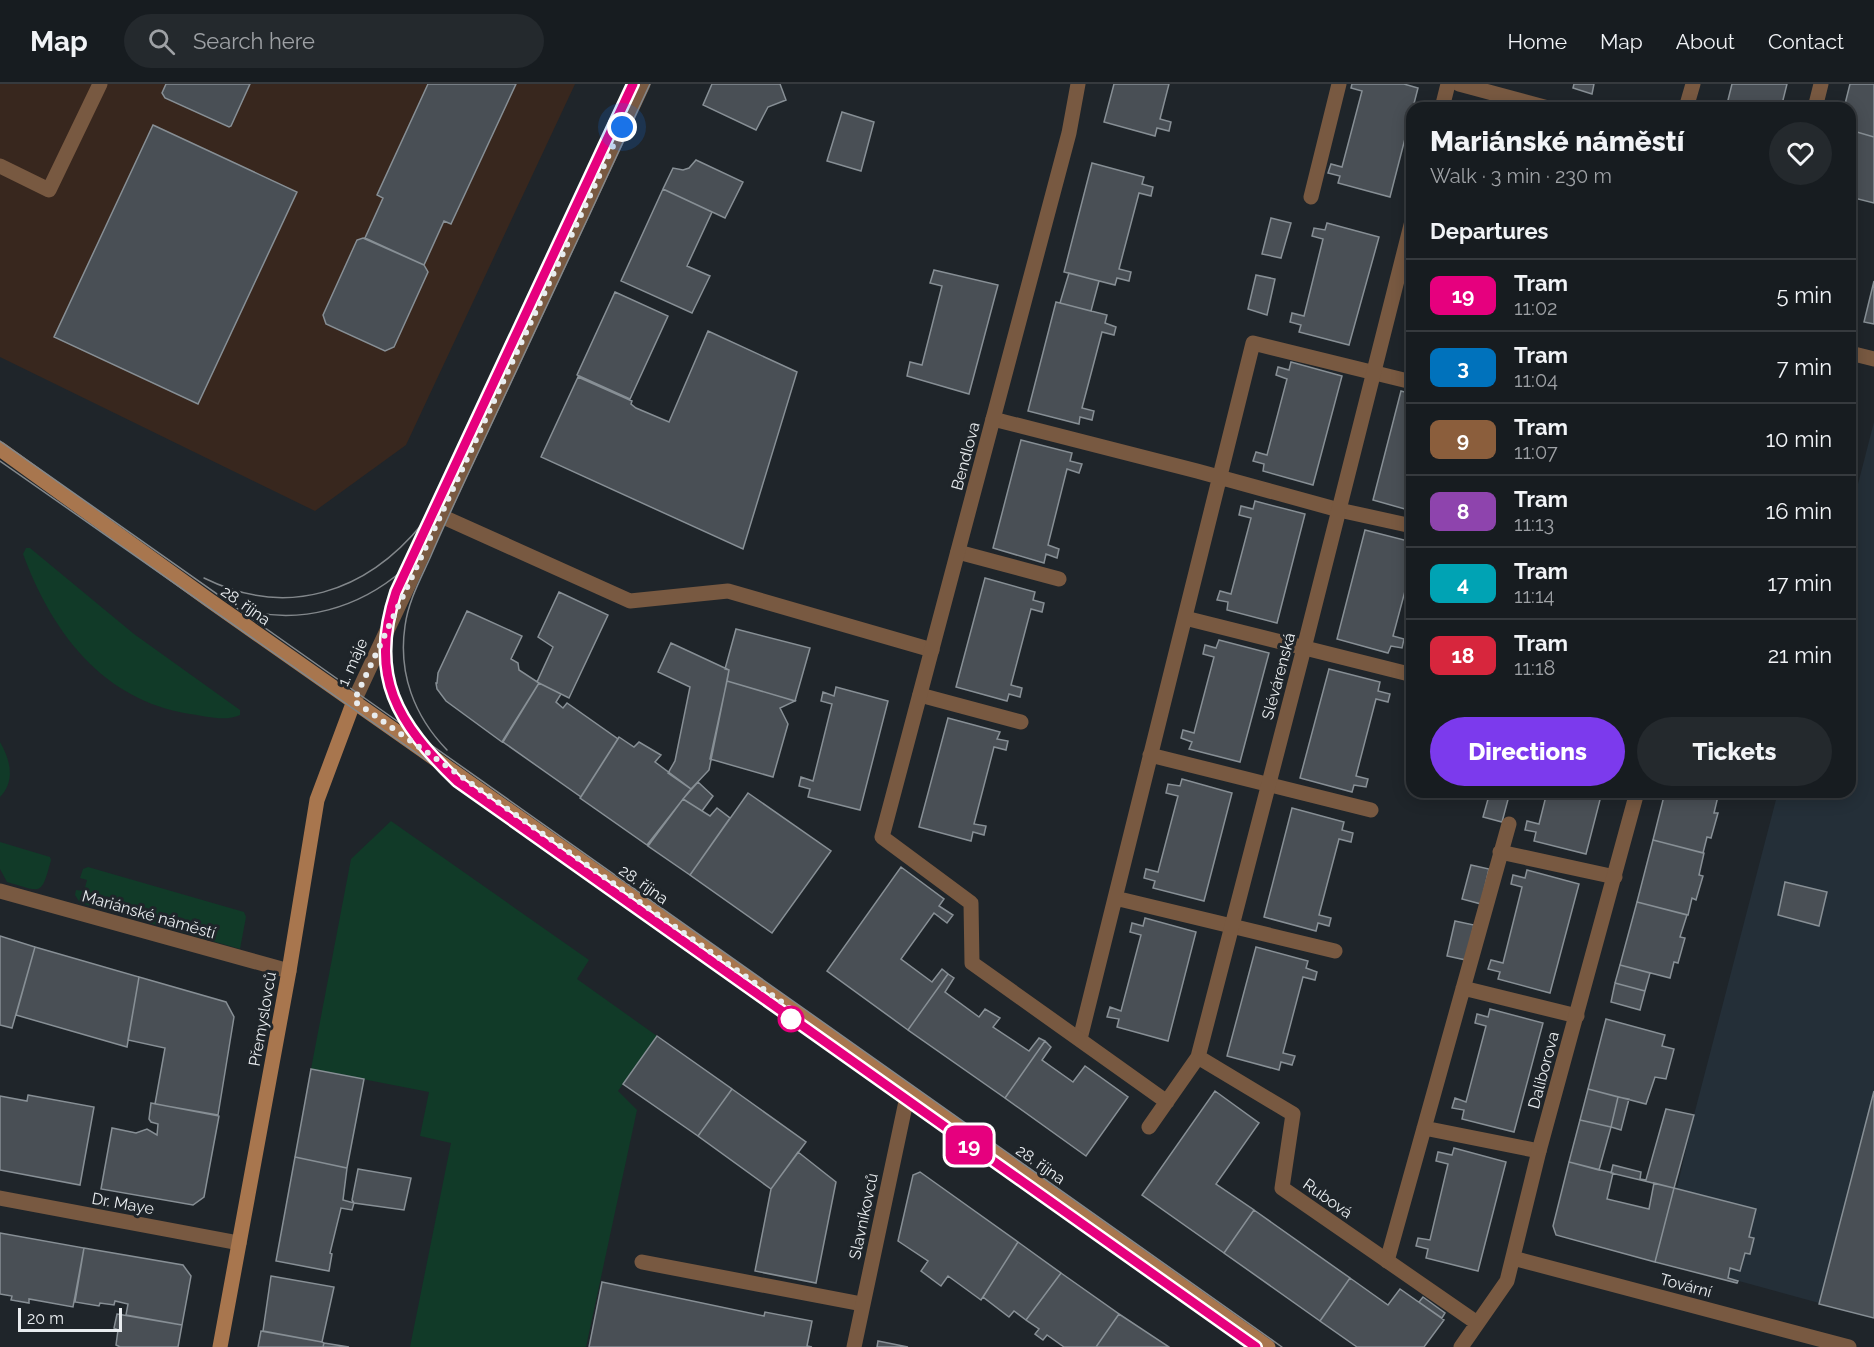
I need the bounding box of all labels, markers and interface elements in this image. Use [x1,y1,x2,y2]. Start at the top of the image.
search box [124,14,544,68]
text: Map [30,25,88,58]
icon: search [145,25,178,58]
text: Search here [193,28,315,54]
text: Home [1508,29,1567,54]
text: Map [1600,29,1643,54]
text: About [1676,29,1735,54]
text: Contact [1768,29,1844,54]
your location [607,112,637,142]
button: heart [1769,122,1832,185]
text: Mariánské náměstí [1430,125,1684,158]
text: Walk · 3 min · 230 m [1430,164,1612,188]
text: Departures [1430,218,1548,244]
text: Tram [1514,270,1568,296]
text: 5 min [1777,282,1832,308]
text: 19 [1452,283,1474,308]
text: 11:02 [1514,296,1558,320]
text: Tram [1514,342,1568,368]
text: 7 min [1777,354,1832,380]
text: 3 [1457,355,1469,380]
text: 11:04 [1514,368,1558,392]
text: Tram [1514,414,1568,440]
street label: Bendlova [947,420,984,492]
text: 10 min [1766,426,1832,452]
text: 9 [1457,427,1469,452]
text: 11:07 [1514,440,1558,464]
text: Tram [1514,486,1568,512]
text: 16 min [1766,498,1832,524]
text: 8 [1457,499,1469,524]
text: 11:13 [1514,512,1554,536]
text: Tram [1514,558,1568,584]
text: 17 min [1767,570,1832,596]
text: 4 [1457,571,1469,596]
street label: 28. října [217,582,274,629]
text: 11:14 [1514,584,1554,608]
text: Tram [1514,630,1568,656]
street label: Slévárenská [1258,631,1299,722]
street label: 1. máje [334,635,371,689]
text: 21 min [1768,642,1832,668]
text: 18 [1451,643,1475,668]
text: 11:18 [1514,656,1555,680]
button: Directions [1430,717,1625,786]
button: Tickets [1637,717,1832,786]
street label: 28. října [615,861,672,908]
street label: Mariánské náměstí [80,886,218,943]
street label: Přemyslovců [245,970,280,1068]
unlabelled marker [778,1006,804,1032]
street label: Daliborova [1524,1030,1563,1111]
line badge: 19 [942,1126,996,1164]
text: 19 [958,1133,980,1158]
street label: 28. října [1012,1141,1069,1188]
street label: Slavníkovců [845,1171,882,1261]
street label: Rubová [1299,1175,1356,1222]
street label: Dr. Maye [90,1189,155,1218]
street label: Tovární [1658,1269,1714,1302]
scale bar [18,1305,122,1332]
text: 20 m [27,1309,64,1328]

